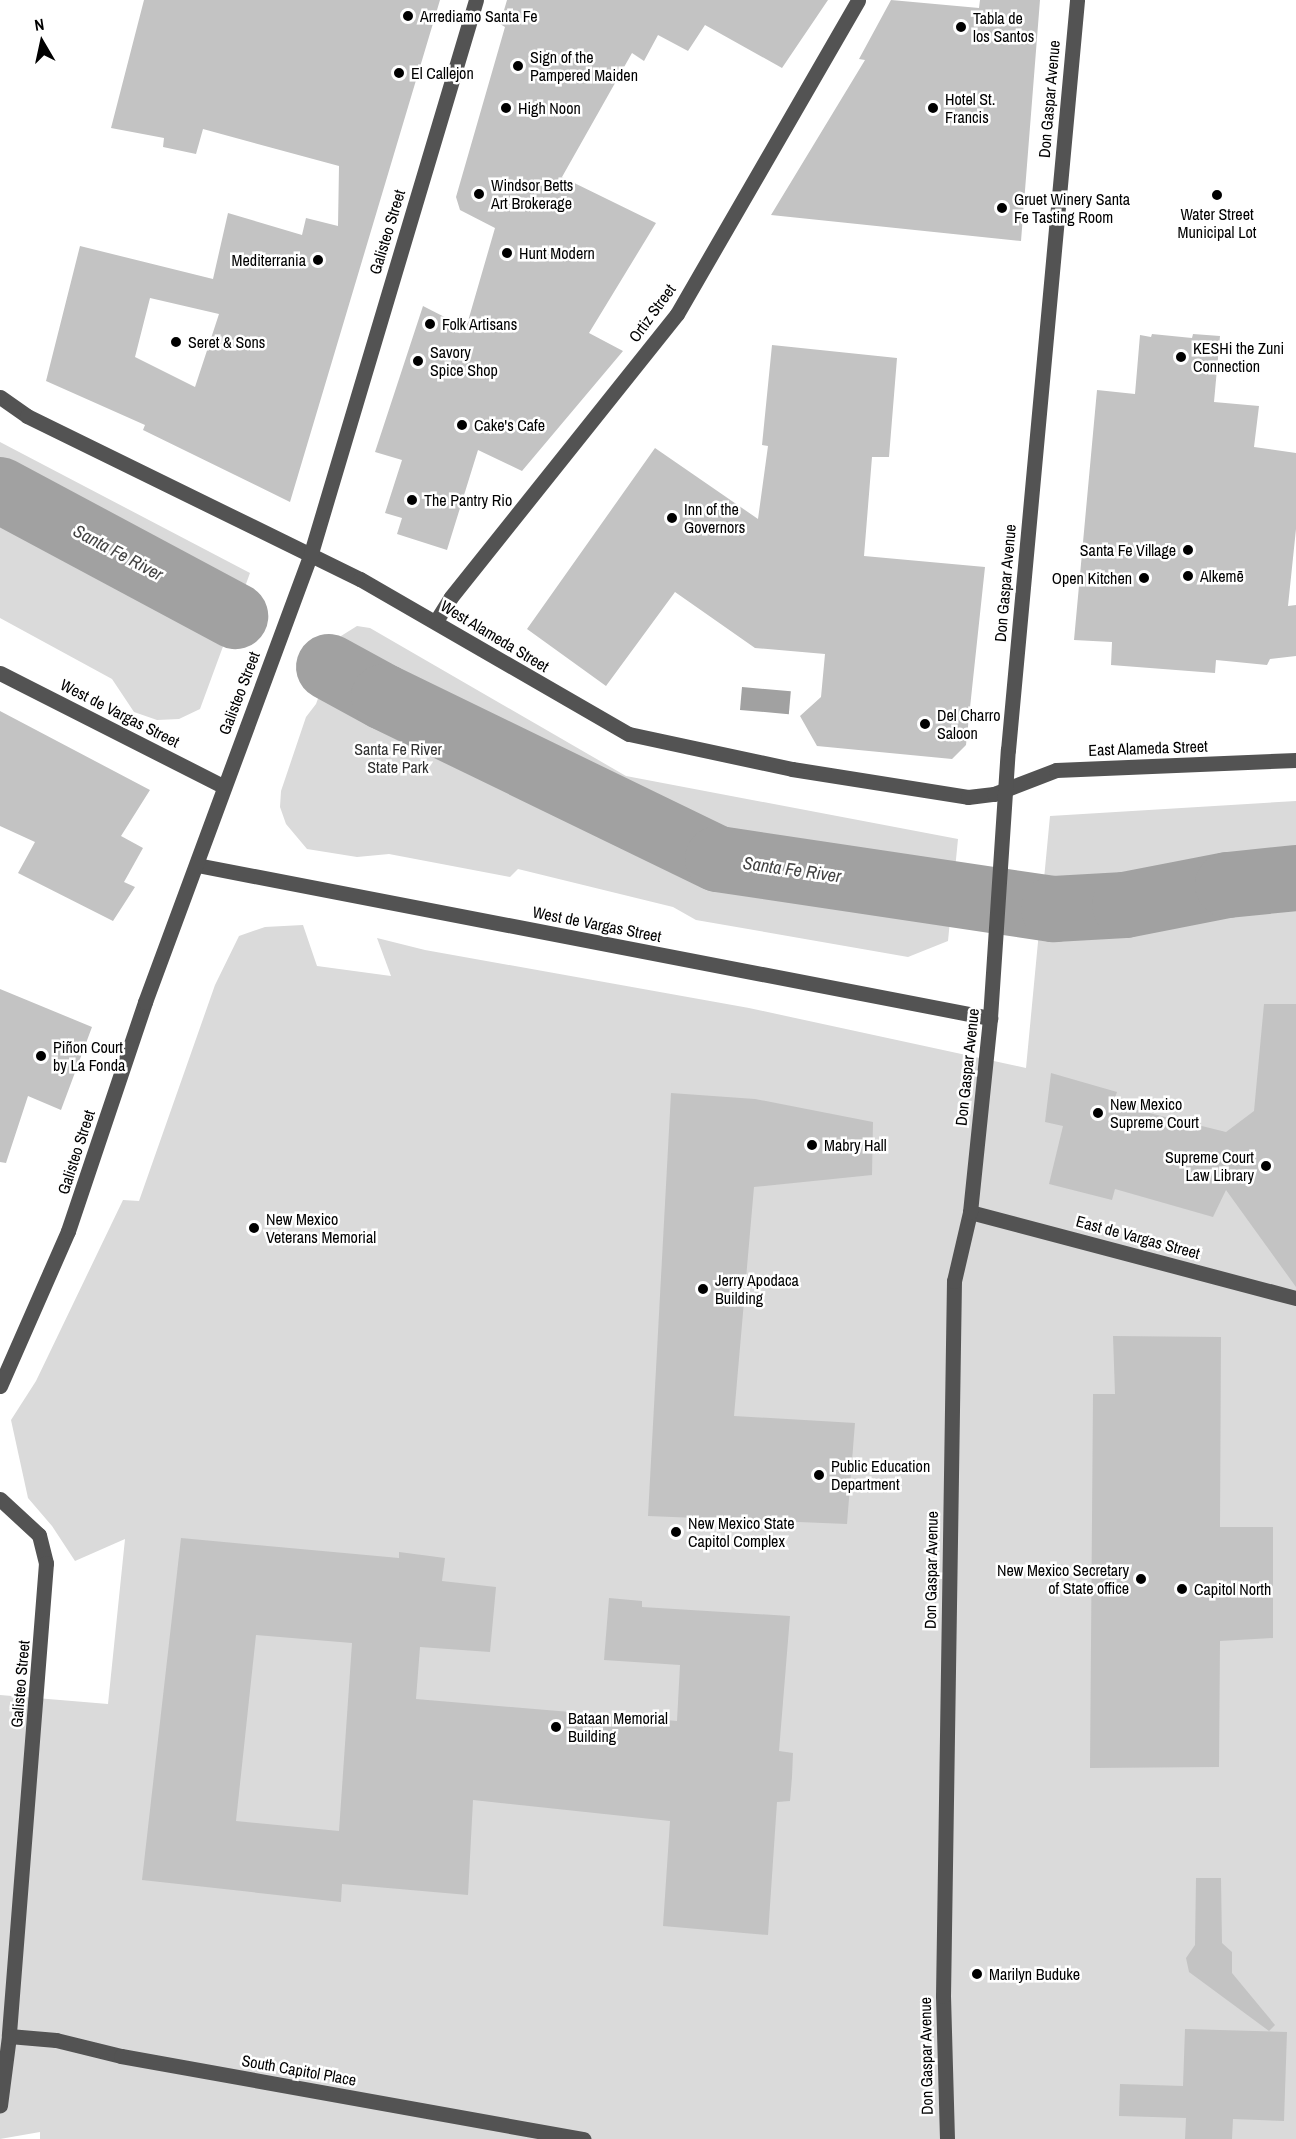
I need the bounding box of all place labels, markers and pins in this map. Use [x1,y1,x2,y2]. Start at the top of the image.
place label: Arrediamo Santa Fe [420,6,538,26]
place label: Tabla de los Santos [973,8,1034,46]
marker: Arrediamo Santa Fe [401,9,415,23]
marker: Tabla de los Santos [954,20,968,34]
place label: Sign of the Pampered Maiden [530,47,638,85]
marker: Sign of the Pampered Maiden [511,59,525,73]
place label: El Callejon [411,63,474,83]
marker: El Callejon [392,66,406,80]
place label: Hotel St. Francis [945,89,995,127]
place label: High Noon [518,98,581,118]
marker: High Noon [499,101,513,115]
marker: Hotel St. Francis [926,101,940,115]
place label: Windsor Betts Art Brokerage [491,175,573,213]
marker: Windsor Betts Art Brokerage [472,187,486,201]
marker: Water Street Municipal Lot [1210,188,1224,202]
place label: Gruet Winery Santa Fe Tasting Room [1014,189,1130,227]
marker: Gruet Winery Santa Fe Tasting Room [995,201,1009,215]
place label: Water Street Municipal Lot [1178,204,1256,242]
place label: Hunt Modern [519,243,595,263]
marker: Hunt Modern [500,246,514,260]
place label: Mediterrania [232,250,306,270]
marker: Mediterrania [311,253,325,267]
place label: Folk Artisans [442,314,518,334]
marker: Folk Artisans [423,317,437,331]
place label: Seret & Sons [188,332,265,352]
marker: Seret & Sons [169,335,183,349]
place label: KESHi the Zuni Connection [1193,338,1284,376]
place label: Savory Spice Shop [430,342,498,380]
marker: KESHi the Zuni Connection [1174,350,1188,364]
marker: Savory Spice Shop [411,354,425,368]
place label: Cake's Cafe [474,415,545,435]
marker: Cake's Cafe [455,418,469,432]
place label: The Pantry Rio [424,490,512,510]
marker: The Pantry Rio [405,493,419,507]
place label: Inn of the Governors [684,499,745,537]
marker: Inn of the Governors [665,511,679,525]
place label: Santa Fe Village [1080,540,1176,560]
marker: Santa Fe Village [1181,543,1195,557]
place label: Alkemē [1200,566,1244,586]
place label: Open Kitchen [1052,568,1132,588]
marker: Alkemē [1181,569,1195,583]
marker: Open Kitchen [1137,571,1151,585]
place label: Del Charro Saloon [937,705,1000,743]
marker: Del Charro Saloon [918,717,932,731]
place label: Piñon Court by La Fonda [53,1037,125,1075]
marker: Piñon Court by La Fonda [34,1049,48,1063]
place label: New Mexico Supreme Court [1110,1094,1199,1132]
marker: New Mexico Supreme Court [1091,1106,1105,1120]
place label: Mabry Hall [824,1135,887,1155]
marker: Mabry Hall [805,1138,819,1152]
place label: Supreme Court Law Library [1165,1147,1254,1185]
marker: Supreme Court Law Library [1259,1159,1273,1173]
place label: New Mexico Veterans Memorial [266,1209,376,1247]
marker: New Mexico Veterans Memorial [247,1221,261,1235]
place label: Jerry Apodaca Building [715,1270,800,1308]
marker: Jerry Apodaca Building [696,1282,710,1296]
place label: Public Education Department [831,1456,930,1494]
marker: Public Education Department [812,1468,826,1482]
place label: New Mexico State Capitol Complex [688,1513,794,1551]
marker: New Mexico State Capitol Complex [669,1525,683,1539]
place label: New Mexico Secretary of State office [997,1560,1129,1598]
marker: New Mexico Secretary of State office [1134,1572,1148,1586]
place label: Capitol North [1194,1579,1271,1599]
marker: Capitol North [1175,1582,1189,1596]
place label: Bataan Memorial Building [568,1708,668,1746]
marker: Bataan Memorial Building [549,1720,563,1734]
place label: Marilyn Buduke [989,1964,1080,1984]
marker: Marilyn Buduke [970,1967,984,1981]

